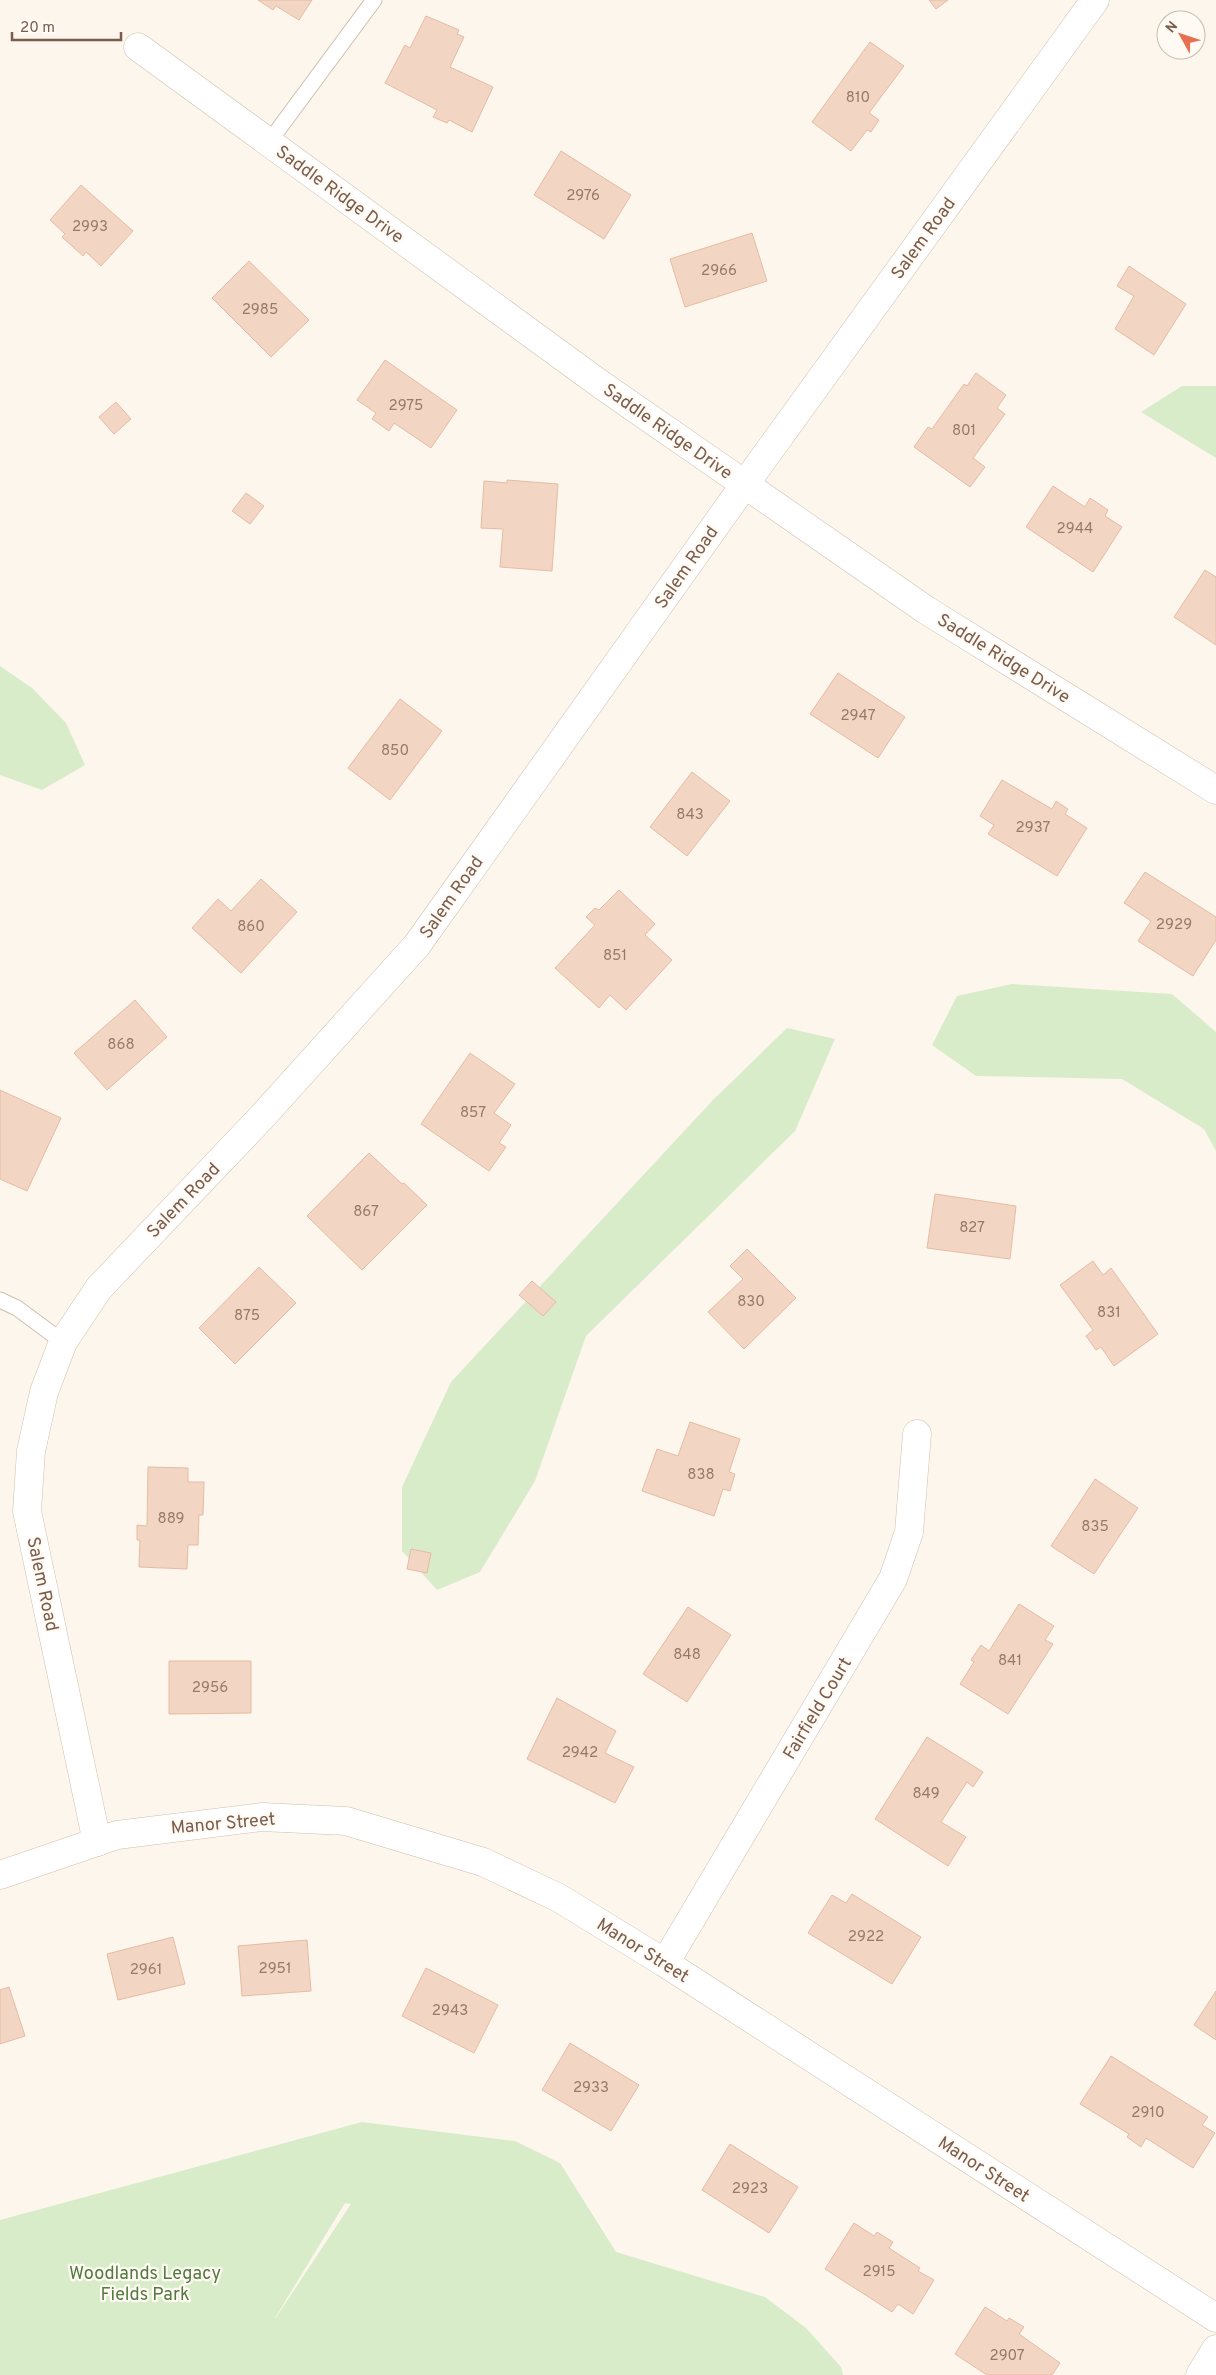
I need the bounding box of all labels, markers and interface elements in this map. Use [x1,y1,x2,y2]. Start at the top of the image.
scale bar [12,10,121,42]
north arrow [1156,10,1206,60]
text: N [1162,18,1182,37]
text: 20 m [20,19,55,38]
house number: 810 [846,89,870,108]
street label: Saddle Ridge Drive [271,141,408,249]
house number: 2976 [566,187,600,206]
street label: Salem Road [887,193,962,284]
house number: 2993 [72,218,108,237]
house number: 2966 [701,262,737,281]
house number: 2985 [242,301,278,320]
street label: Saddle Ridge Drive [598,379,736,485]
house number: 2975 [389,397,423,416]
house number: 801 [952,422,976,441]
house number: 2944 [1057,520,1093,539]
street label: Salem Road [650,522,724,614]
street label: Saddle Ridge Drive [932,609,1074,709]
house number: 2947 [840,707,876,726]
house number: 850 [381,742,409,761]
house number: 843 [676,806,704,825]
house number: 2937 [1016,819,1051,838]
street label: Salem Road [415,852,489,944]
house number: 2929 [1156,916,1192,935]
house number: 860 [237,918,265,937]
house number: 851 [603,947,627,966]
house number: 868 [107,1036,135,1055]
house number: 857 [460,1104,486,1123]
street label: Salem Road [142,1159,226,1244]
house number: 867 [353,1203,379,1222]
house number: 827 [959,1219,985,1238]
house number: 830 [737,1293,765,1312]
house number: 831 [1097,1304,1121,1323]
house number: 875 [234,1307,260,1326]
house number: 838 [687,1466,715,1485]
house number: 889 [158,1510,185,1529]
house number: 835 [1081,1518,1109,1537]
street label: Salem Road [20,1535,63,1634]
house number: 848 [673,1646,701,1665]
house number: 841 [998,1652,1022,1671]
street label: Fairfield Court [779,1653,858,1764]
house number: 2956 [192,1679,228,1698]
house number: 2942 [562,1744,598,1763]
house number: 849 [912,1785,940,1804]
street label: Manor Street [170,1808,276,1841]
street label: Manor Street [592,1914,693,1989]
house number: 2922 [848,1928,884,1947]
house number: 2951 [258,1960,292,1979]
house number: 2961 [130,1961,162,1980]
house number: 2943 [432,2002,468,2021]
house number: 2933 [573,2079,609,2098]
house number: 2910 [1131,2104,1165,2123]
street label: Manor Street [933,2132,1033,2208]
house number: 2923 [732,2180,768,2199]
park label: Woodlands Legacy Fields Park [69,2263,221,2307]
house number: 2915 [862,2263,896,2282]
house number: 2907 [989,2347,1025,2366]

